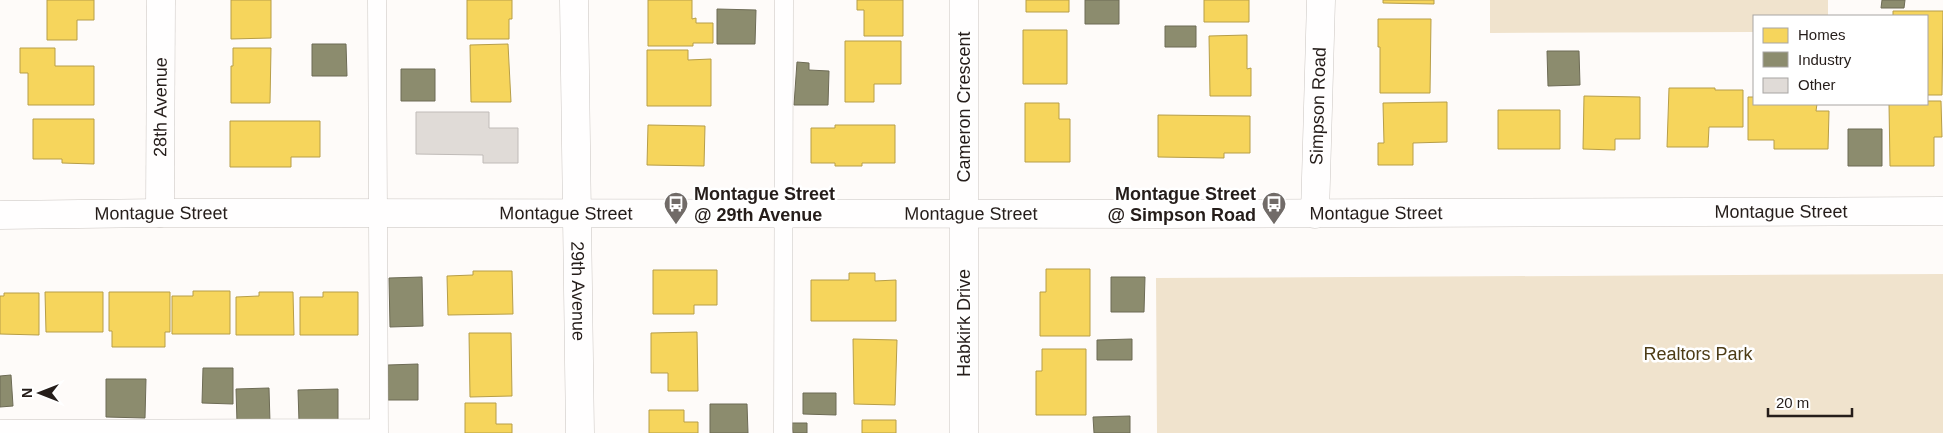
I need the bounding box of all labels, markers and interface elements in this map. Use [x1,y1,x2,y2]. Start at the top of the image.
legend [1753,15,1928,105]
text: Homes [1798,26,1846,43]
street label: Cameron Crescent [954,31,974,183]
street label: Simpson Road [1306,47,1330,165]
text: Industry [1798,51,1852,68]
street label: 28th Avenue [150,57,171,157]
text: Other [1798,76,1836,93]
place label: Montague Street @ 29th Avenue [694,184,835,225]
place label: Montague Street @ Simpson Road [1107,184,1256,225]
bus stop icon: Montague Street @ 29th Avenue [663,191,689,225]
bus stop icon: Montague Street @ Simpson Road [1261,191,1287,225]
street label: Montague Street [1714,201,1848,222]
street label: Montague Street [94,203,228,224]
street label: Montague Street [499,203,633,223]
street label: Montague Street [1309,203,1443,223]
street label: Montague Street [904,204,1038,224]
street label: 29th Avenue [567,241,589,341]
street label: Habkirk Drive [954,269,974,377]
park label: Realtors Park [1643,344,1754,364]
north arrow [15,368,65,418]
scale bar [1768,386,1852,418]
text: N [19,388,35,398]
text: 20 m [1776,394,1809,411]

